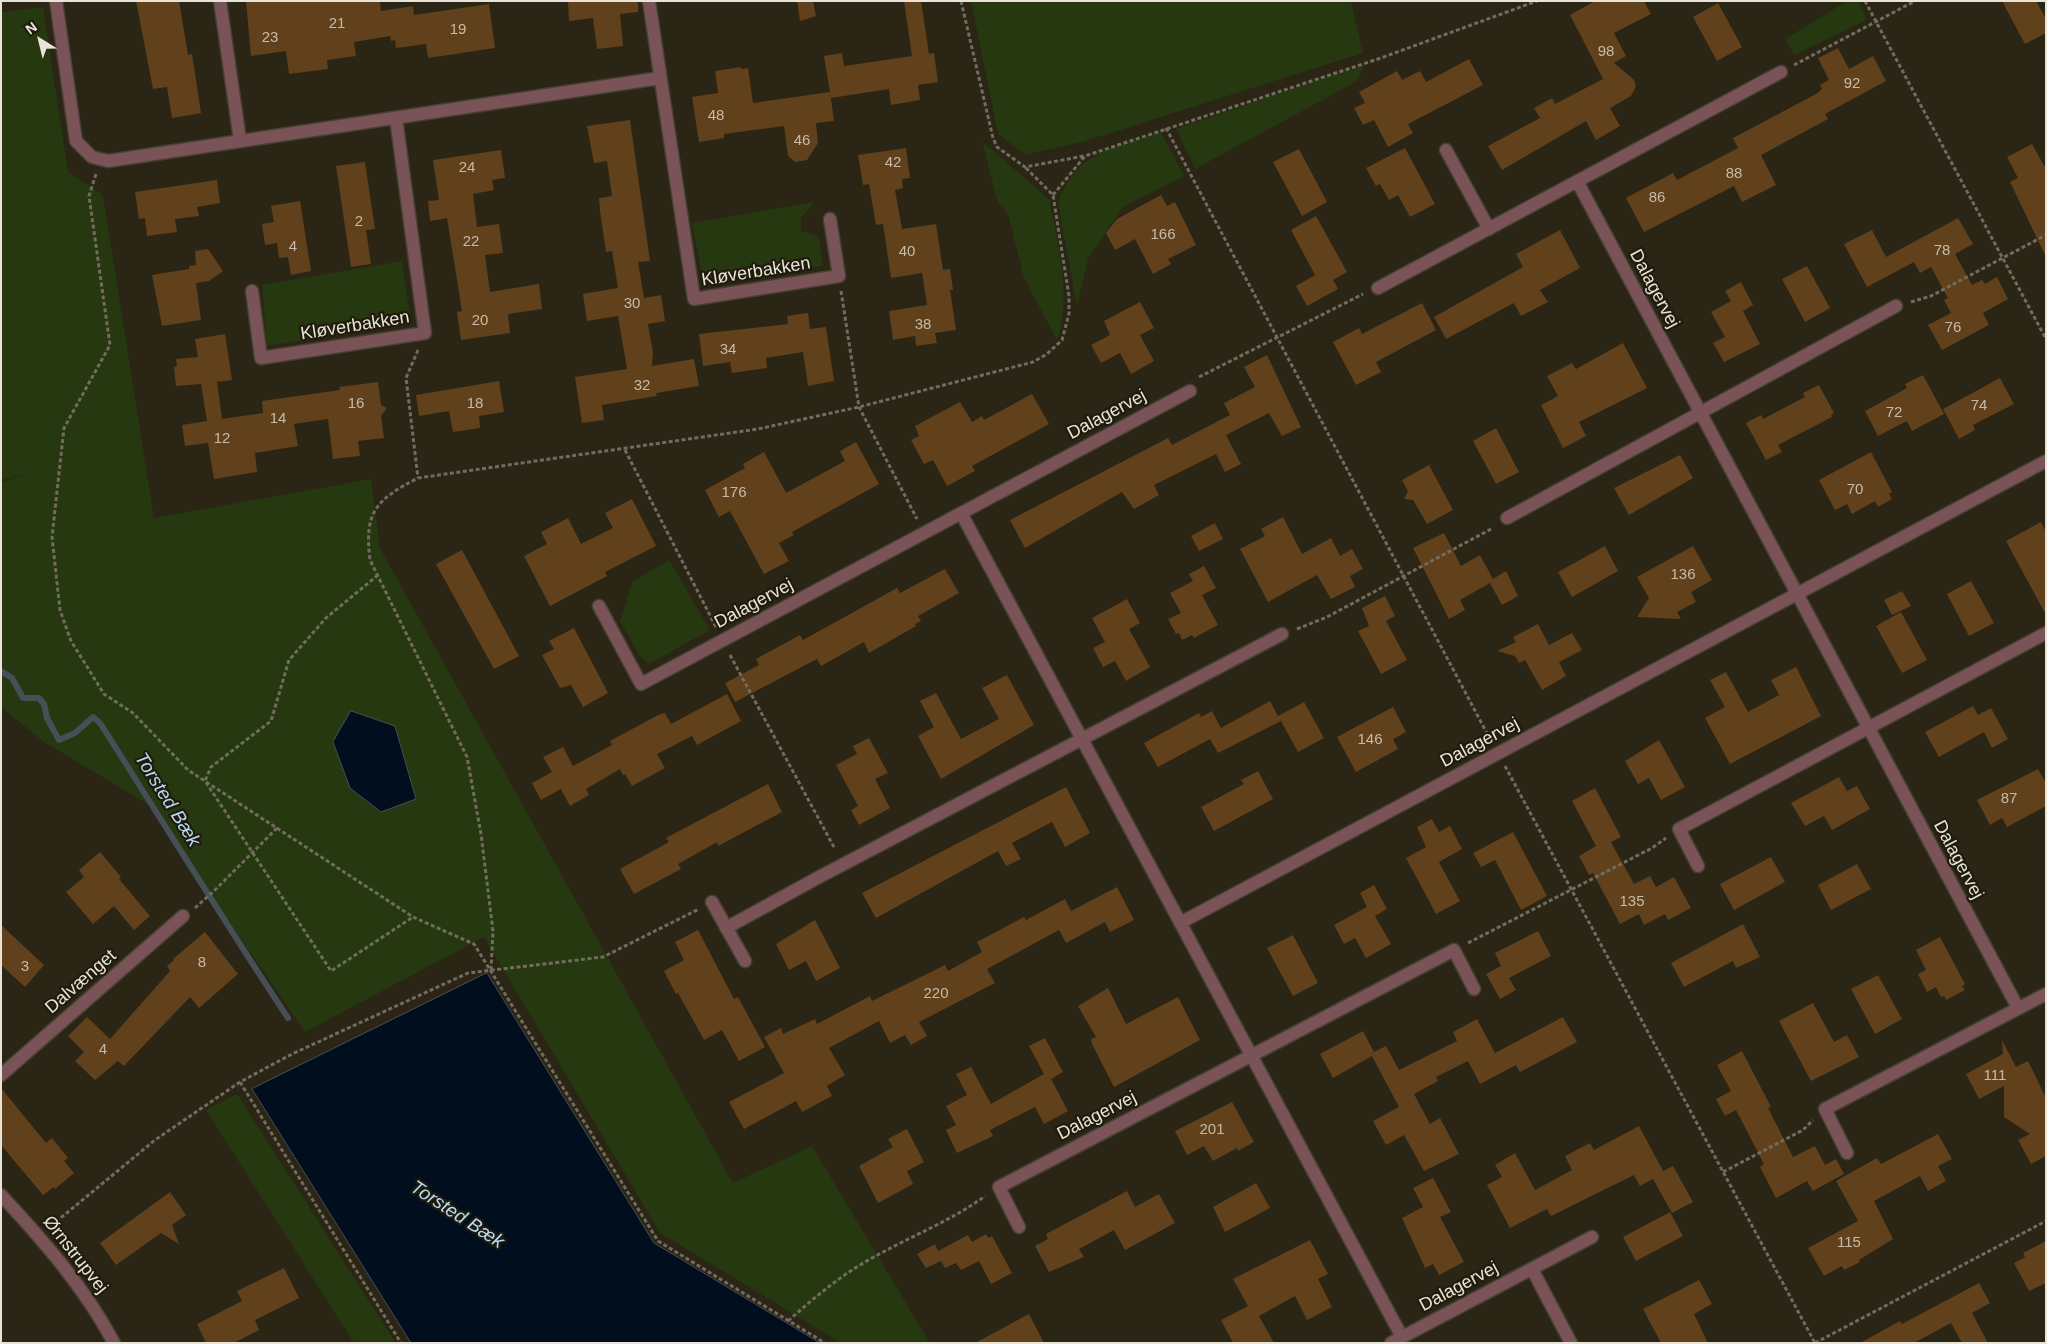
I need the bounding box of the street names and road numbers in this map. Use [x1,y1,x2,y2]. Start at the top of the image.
street label: Dalagervej [1624,246,1684,332]
street label: Kløverbakken [700,253,812,291]
street label: Kløverbakken [299,307,411,345]
street label: Dalagervej [1064,385,1150,445]
street label: Dalagervej [711,574,797,634]
street label: Dalagervej [1437,713,1523,773]
street label: Dalagervej [1928,817,1988,903]
street label: Dalvænget [41,945,121,1019]
street label: Dalagervej [1054,1087,1140,1145]
street label: Ørnstrupvej [38,1212,112,1298]
street label: Dalagervej [1416,1257,1502,1317]

